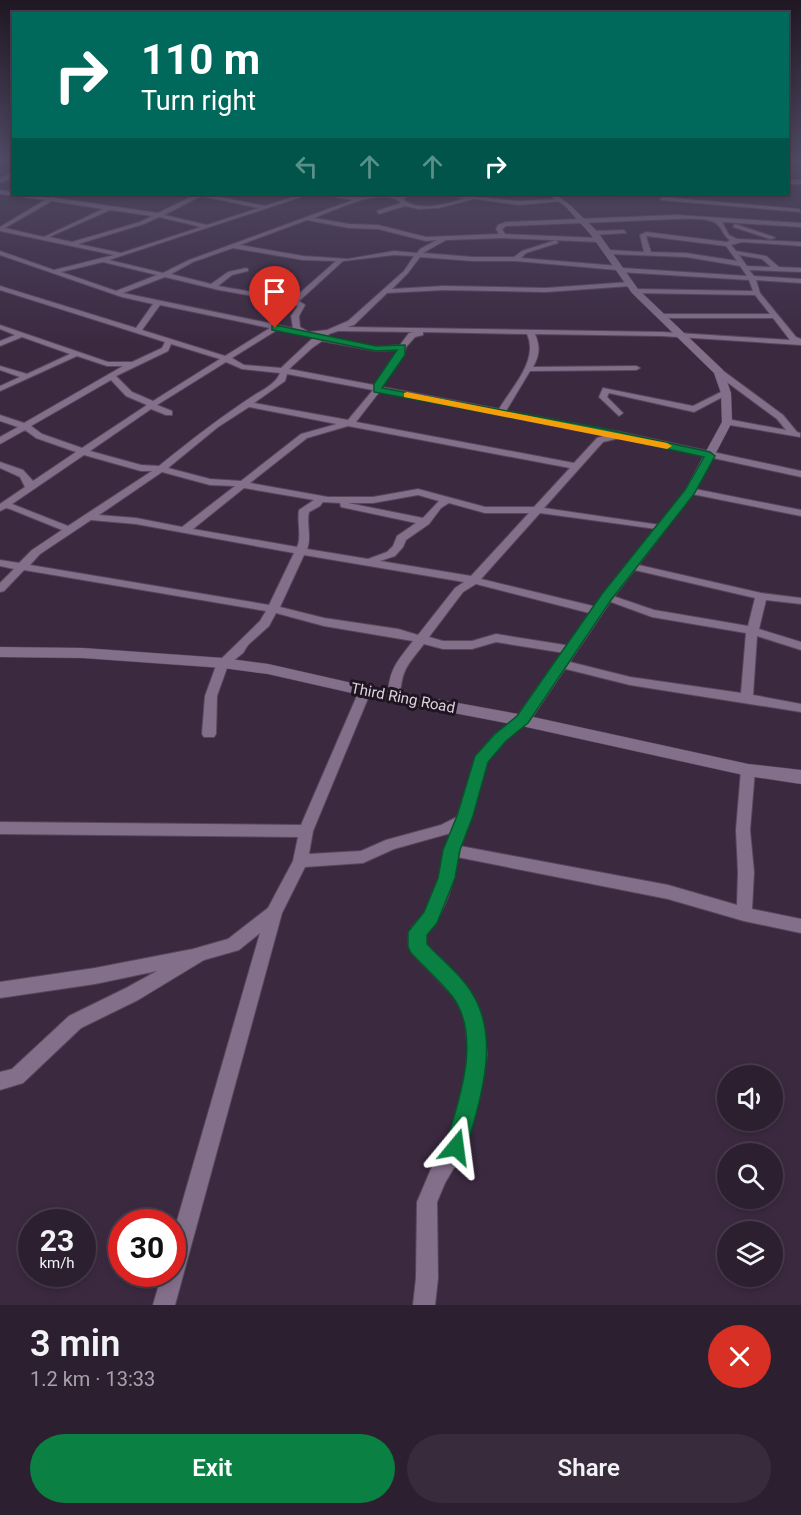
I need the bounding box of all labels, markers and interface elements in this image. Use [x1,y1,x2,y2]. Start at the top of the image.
text: 110 m [141,35,260,84]
icon: right [42,36,120,114]
text: Turn right [141,85,256,117]
icon: left [290,150,323,183]
icon: ahead [353,150,386,183]
icon: ahead [416,150,449,183]
icon: right [479,150,512,183]
pin [249,266,300,328]
icon: arrive [258,275,291,308]
street label: Third Ring Road [349,679,457,717]
map controls [717,1065,783,1287]
button: sound [717,1065,783,1131]
position arrow [424,1115,488,1179]
button: search [717,1143,783,1209]
speed limit sign: 30 [108,1209,186,1287]
button: layers [717,1221,783,1287]
text: 23 [40,1223,74,1258]
text: km/h [39,1254,75,1272]
text: 3 min [30,1323,120,1365]
button: close [708,1325,771,1388]
text: 1.2 km · 13:33 [30,1367,155,1391]
button: Exit [30,1434,395,1503]
button: Share [407,1434,771,1503]

